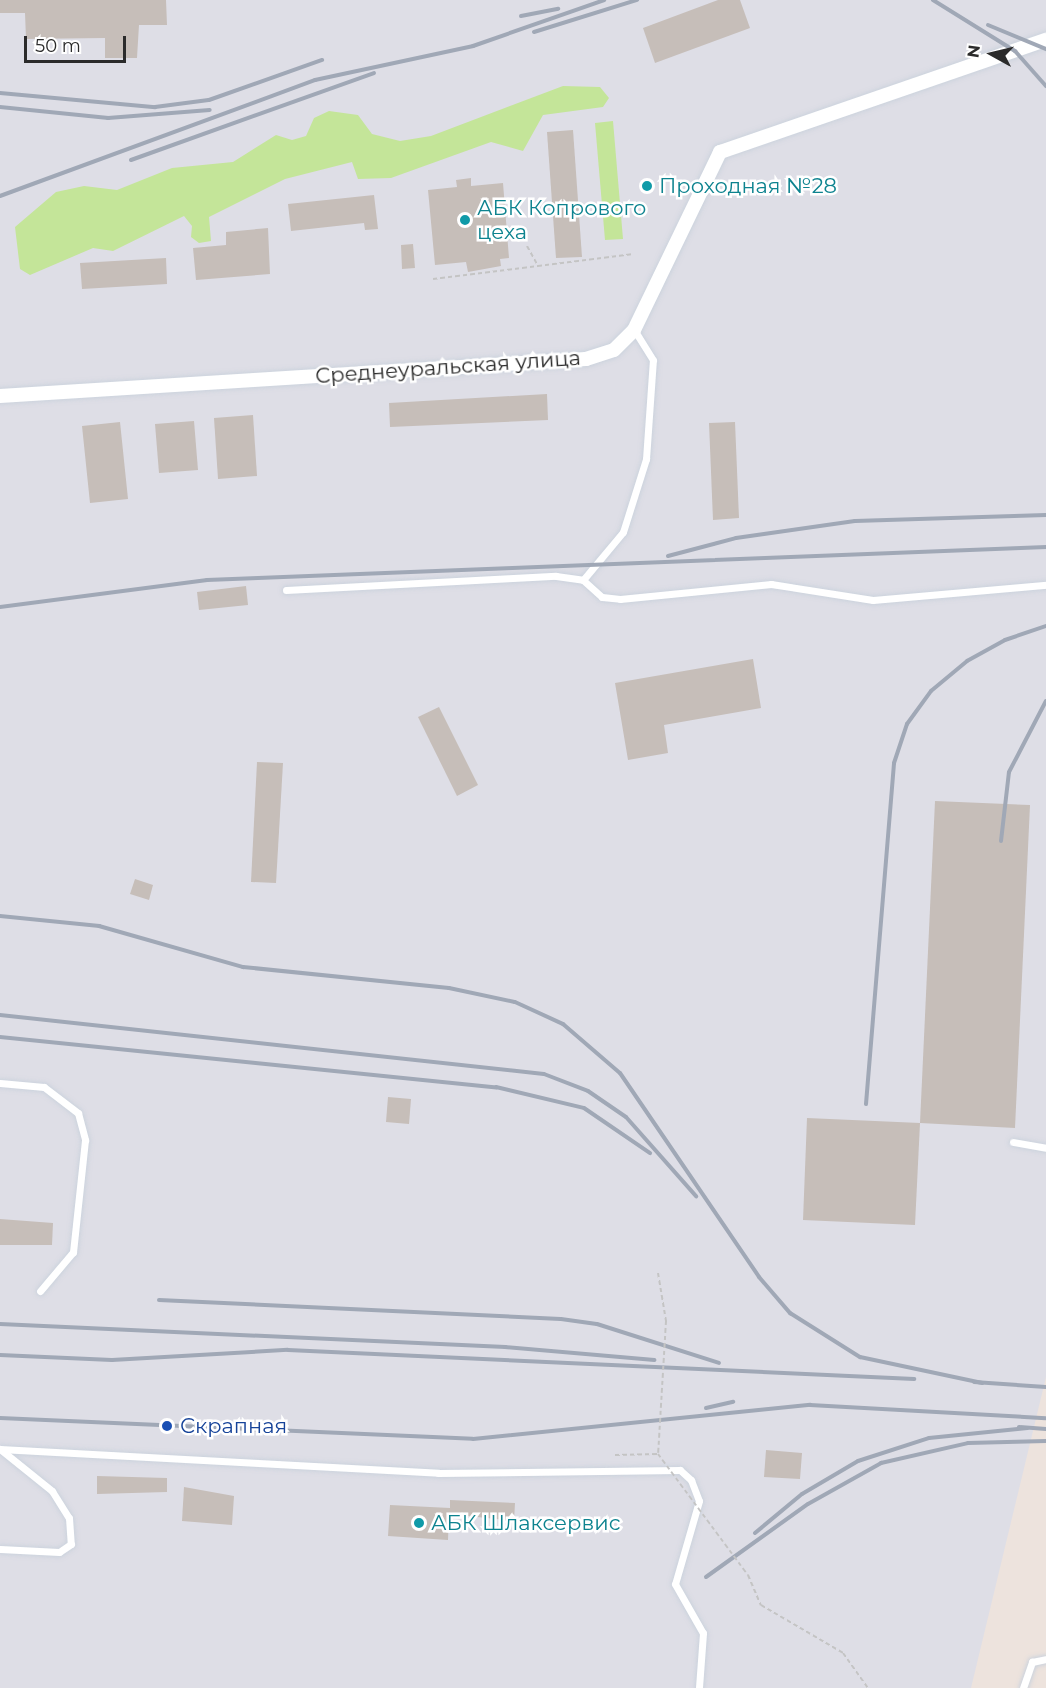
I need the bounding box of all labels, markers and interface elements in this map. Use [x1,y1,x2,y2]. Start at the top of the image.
scale bar [27,24,129,62]
north arrow [962,24,1022,84]
text: 50 m [35,35,81,57]
text: N [963,44,984,59]
place label: Проходная №28 [659,173,837,199]
marker: Проходная №28 [640,179,654,193]
place label: АБК Копрового цеха [477,195,646,245]
marker: АБК Копрового цеха [458,213,472,227]
street label: Среднеуральская улица [314,345,582,389]
place label: Скрапная [180,1413,287,1439]
marker: Скрапная [158,1417,176,1435]
place label: АБК Шлаксервис [431,1510,621,1536]
marker: АБК Шлаксервис [412,1516,426,1530]

